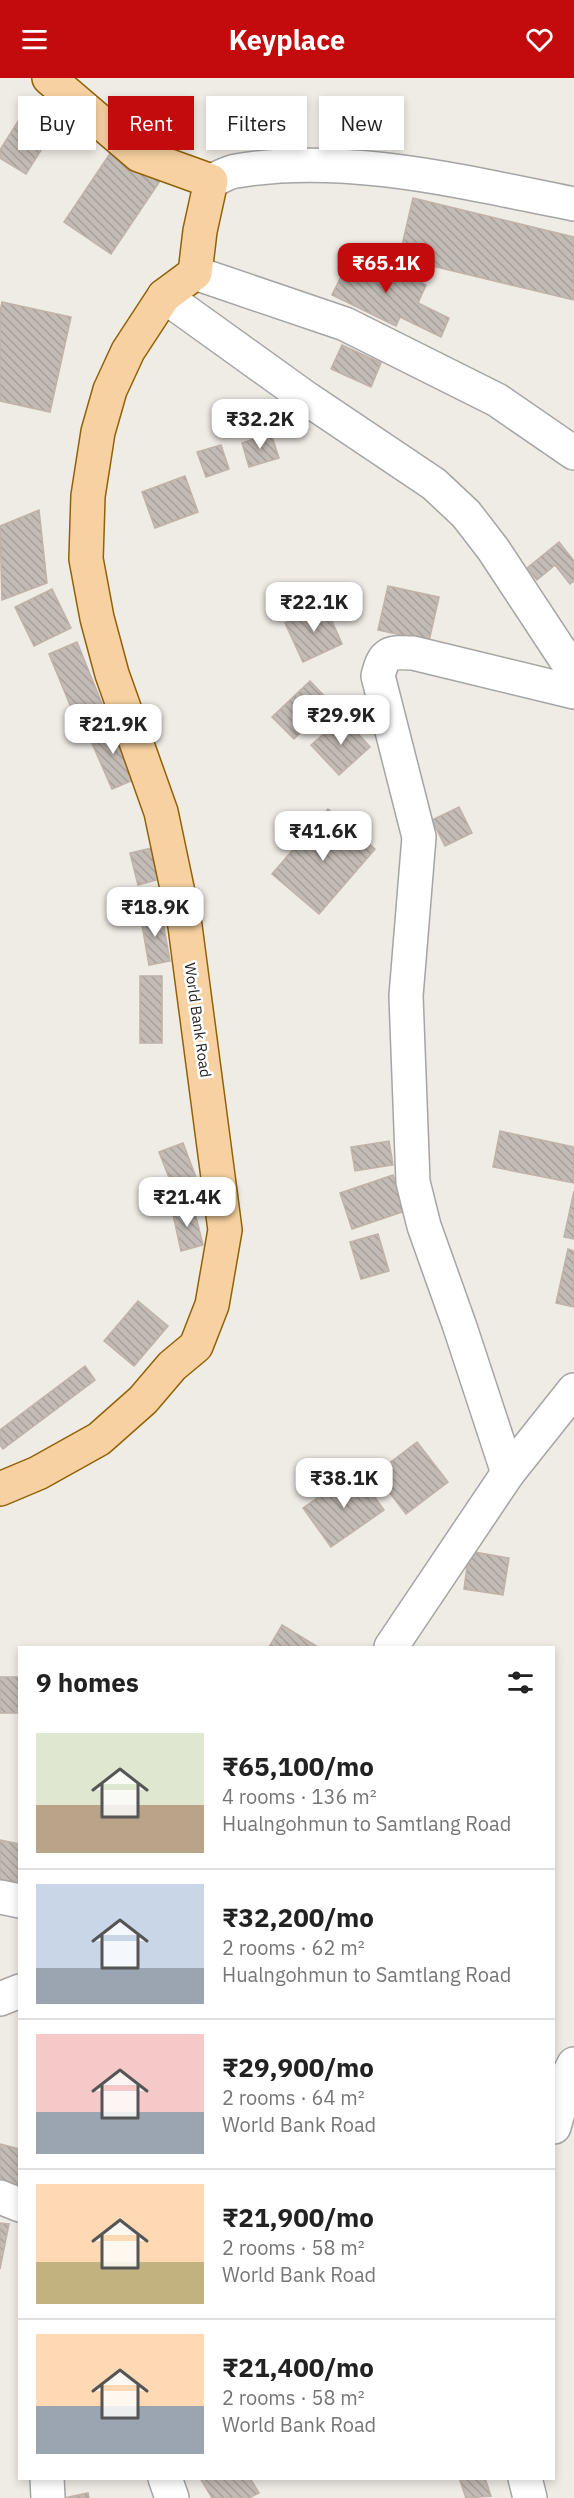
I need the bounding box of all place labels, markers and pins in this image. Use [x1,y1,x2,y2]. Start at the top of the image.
pin: ₹65.1K [337,243,435,294]
pin: ₹32.2K [211,399,309,450]
pin: ₹22.1K [265,582,363,633]
pin: ₹29.9K [292,695,390,746]
pin: ₹21.9K [64,704,162,755]
pin: ₹41.6K [274,811,372,862]
pin: ₹18.9K [106,887,204,938]
pin: ₹21.4K [138,1177,236,1228]
pin: ₹38.1K [295,1458,393,1509]

